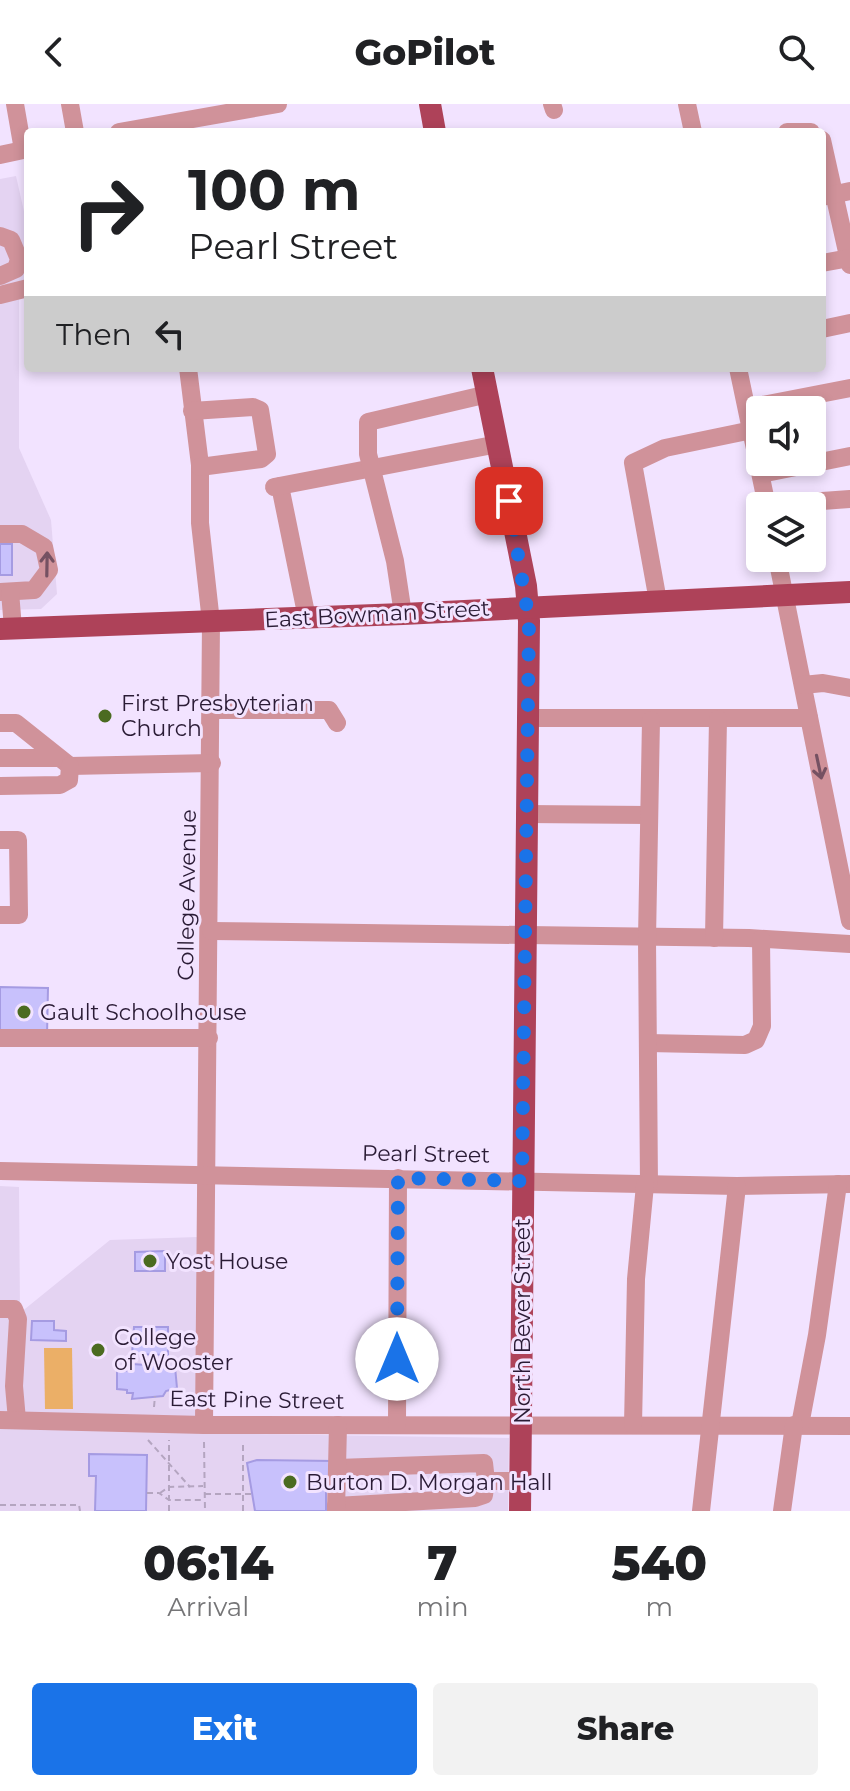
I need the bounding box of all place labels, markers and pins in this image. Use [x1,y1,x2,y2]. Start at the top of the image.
pin [475,467,543,535]
place label: First Presbyterian Church [121,690,314,742]
marker: First Presbyterian Church [96,707,114,725]
place label: Gault Schoolhouse [40,999,247,1026]
marker: Gault Schoolhouse [15,1003,33,1021]
place label: Yost House [166,1248,288,1275]
marker: Yost House [141,1252,159,1270]
place label: College of Wooster [114,1324,233,1376]
marker: College of Wooster [89,1341,107,1359]
place label: Burton D. Morgan Hall [306,1469,552,1496]
marker: Burton D. Morgan Hall [281,1473,299,1491]

